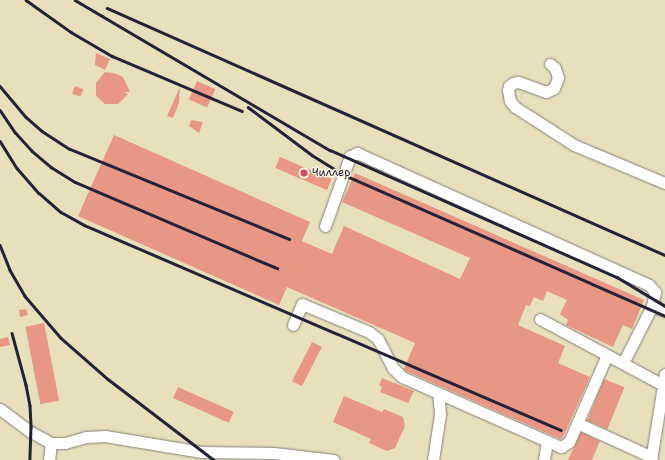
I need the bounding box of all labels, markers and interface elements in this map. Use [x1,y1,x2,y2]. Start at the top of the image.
place label: Чиллер [312,166,350,180]
marker: Чиллер [299,168,309,178]

